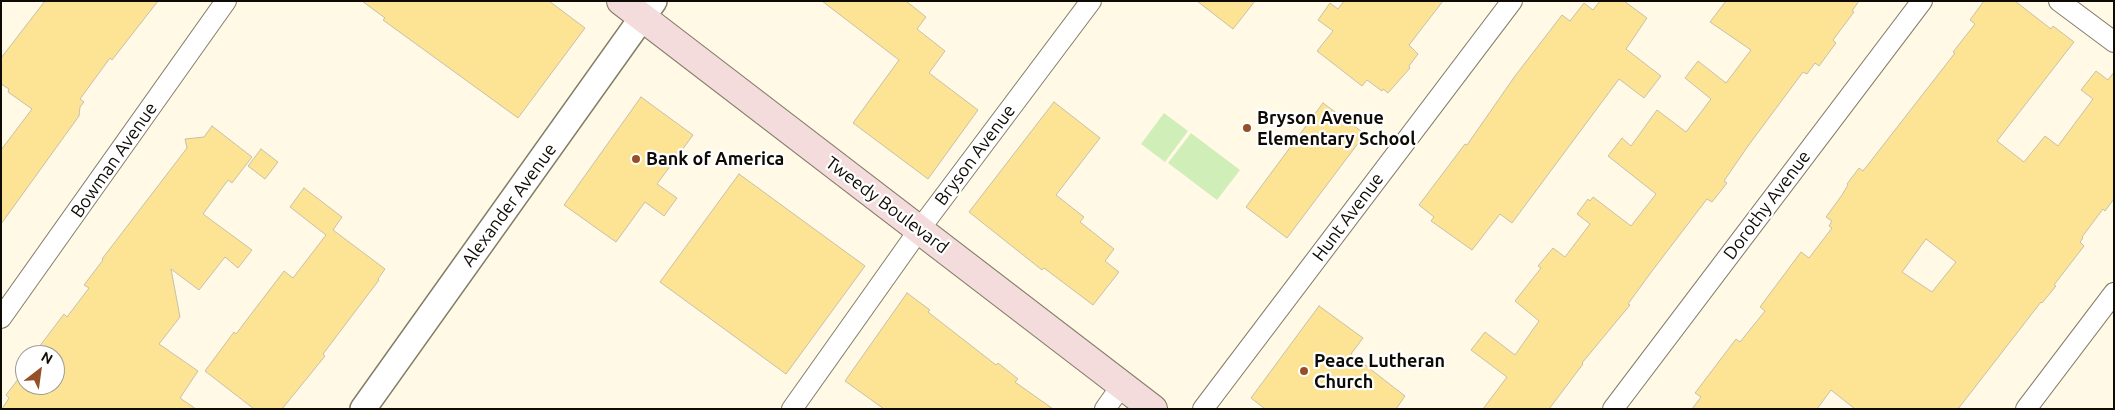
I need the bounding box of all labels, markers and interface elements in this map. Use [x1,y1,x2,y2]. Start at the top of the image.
street label: Bowman Avenue [66,98,162,222]
street label: Bryson Avenue [930,100,1020,210]
place label: Bryson Avenue Elementary School [1257,107,1416,150]
marker: Bryson Avenue Elementary School [1241,122,1253,134]
street label: Alexander Avenue [457,139,561,271]
street label: Dorothy Avenue [1719,146,1815,264]
place label: Bank of America [646,148,784,170]
street label: Tweedy Boulevard [821,152,953,258]
marker: Bank of America [630,153,642,165]
street label: Hunt Avenue [1308,169,1388,265]
north arrow [15,345,65,395]
text: N [38,348,56,367]
place label: Peace Lutheran Church [1314,350,1445,392]
marker: Peace Lutheran Church [1298,365,1310,377]

